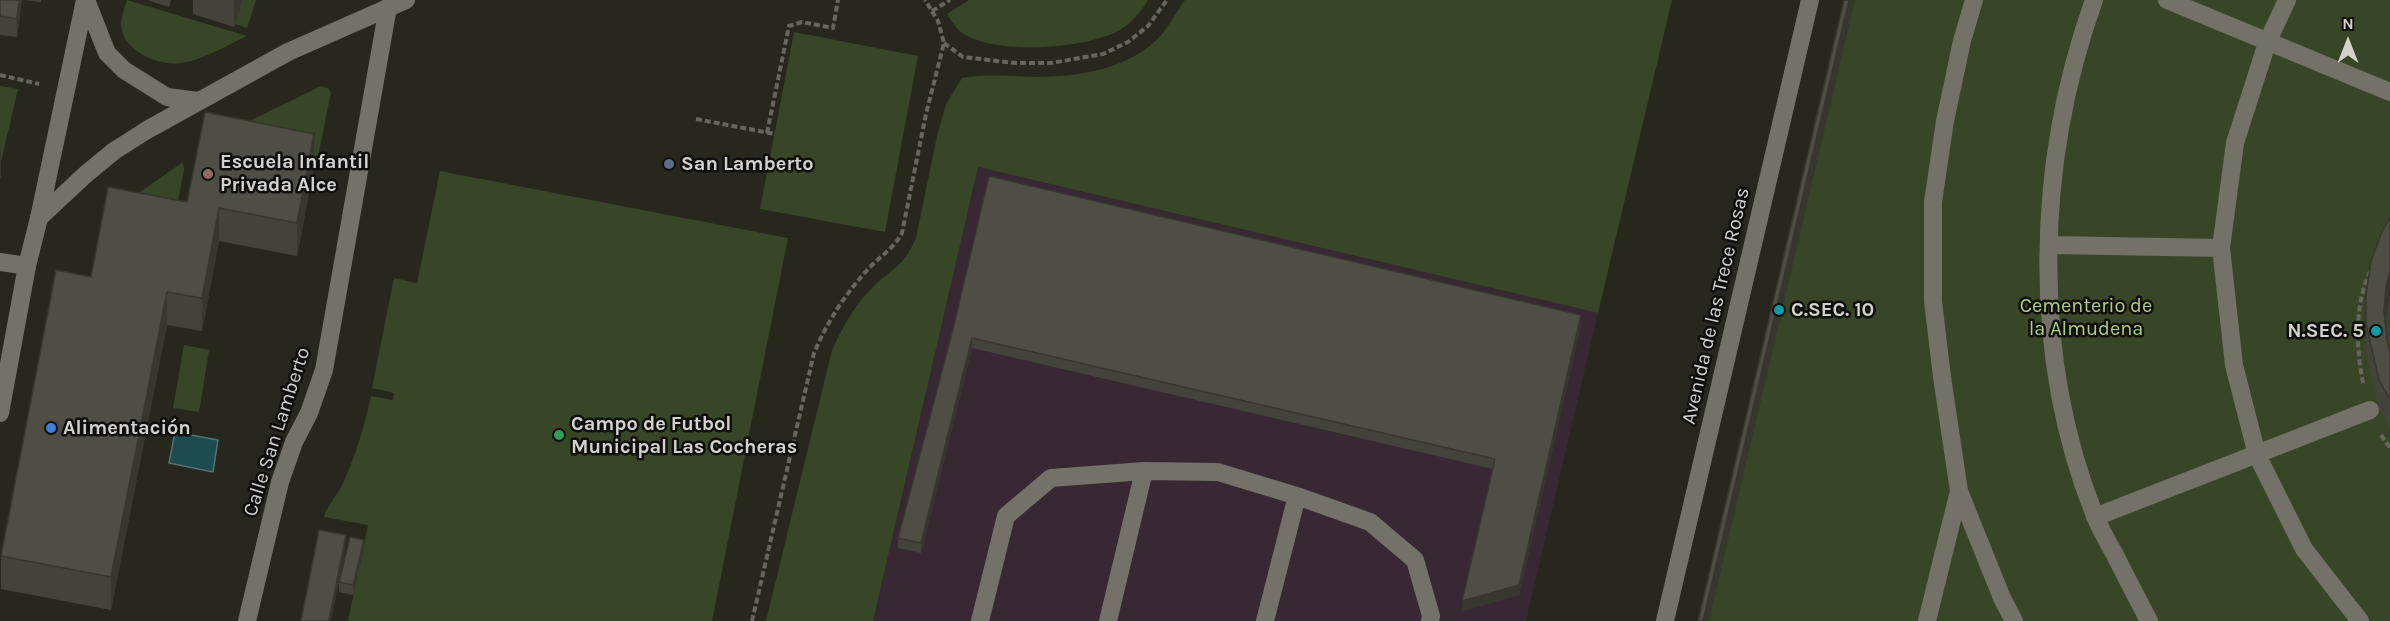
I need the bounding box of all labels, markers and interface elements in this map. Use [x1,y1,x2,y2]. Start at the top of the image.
north arrow [2318,12,2378,72]
text: N [2342,14,2354,33]
place label: Escuela Infantil Privada Alce [220,150,369,197]
place label: San Lamberto [681,152,813,176]
marker: San Lamberto [662,157,676,171]
marker: Escuela Infantil Privada Alce [201,167,215,181]
street label: Avenida de las Trece Rosas [1677,185,1755,427]
park label: Cementerio de la Almudena [2020,294,2152,341]
place label: C.SEC. 10 [1791,298,1874,322]
marker: C.SEC. 10 [1772,303,1786,317]
place label: N.SEC. 5 [2287,319,2364,343]
marker: N.SEC. 5 [2369,324,2383,338]
street label: Calle San Lamberto [238,344,316,520]
place label: Campo de Futbol Municipal Las Cocheras [571,412,797,459]
place label: Alimentación [63,416,191,440]
marker: Alimentación [44,421,58,435]
marker: Campo de Futbol Municipal Las Cocheras [552,428,566,442]

